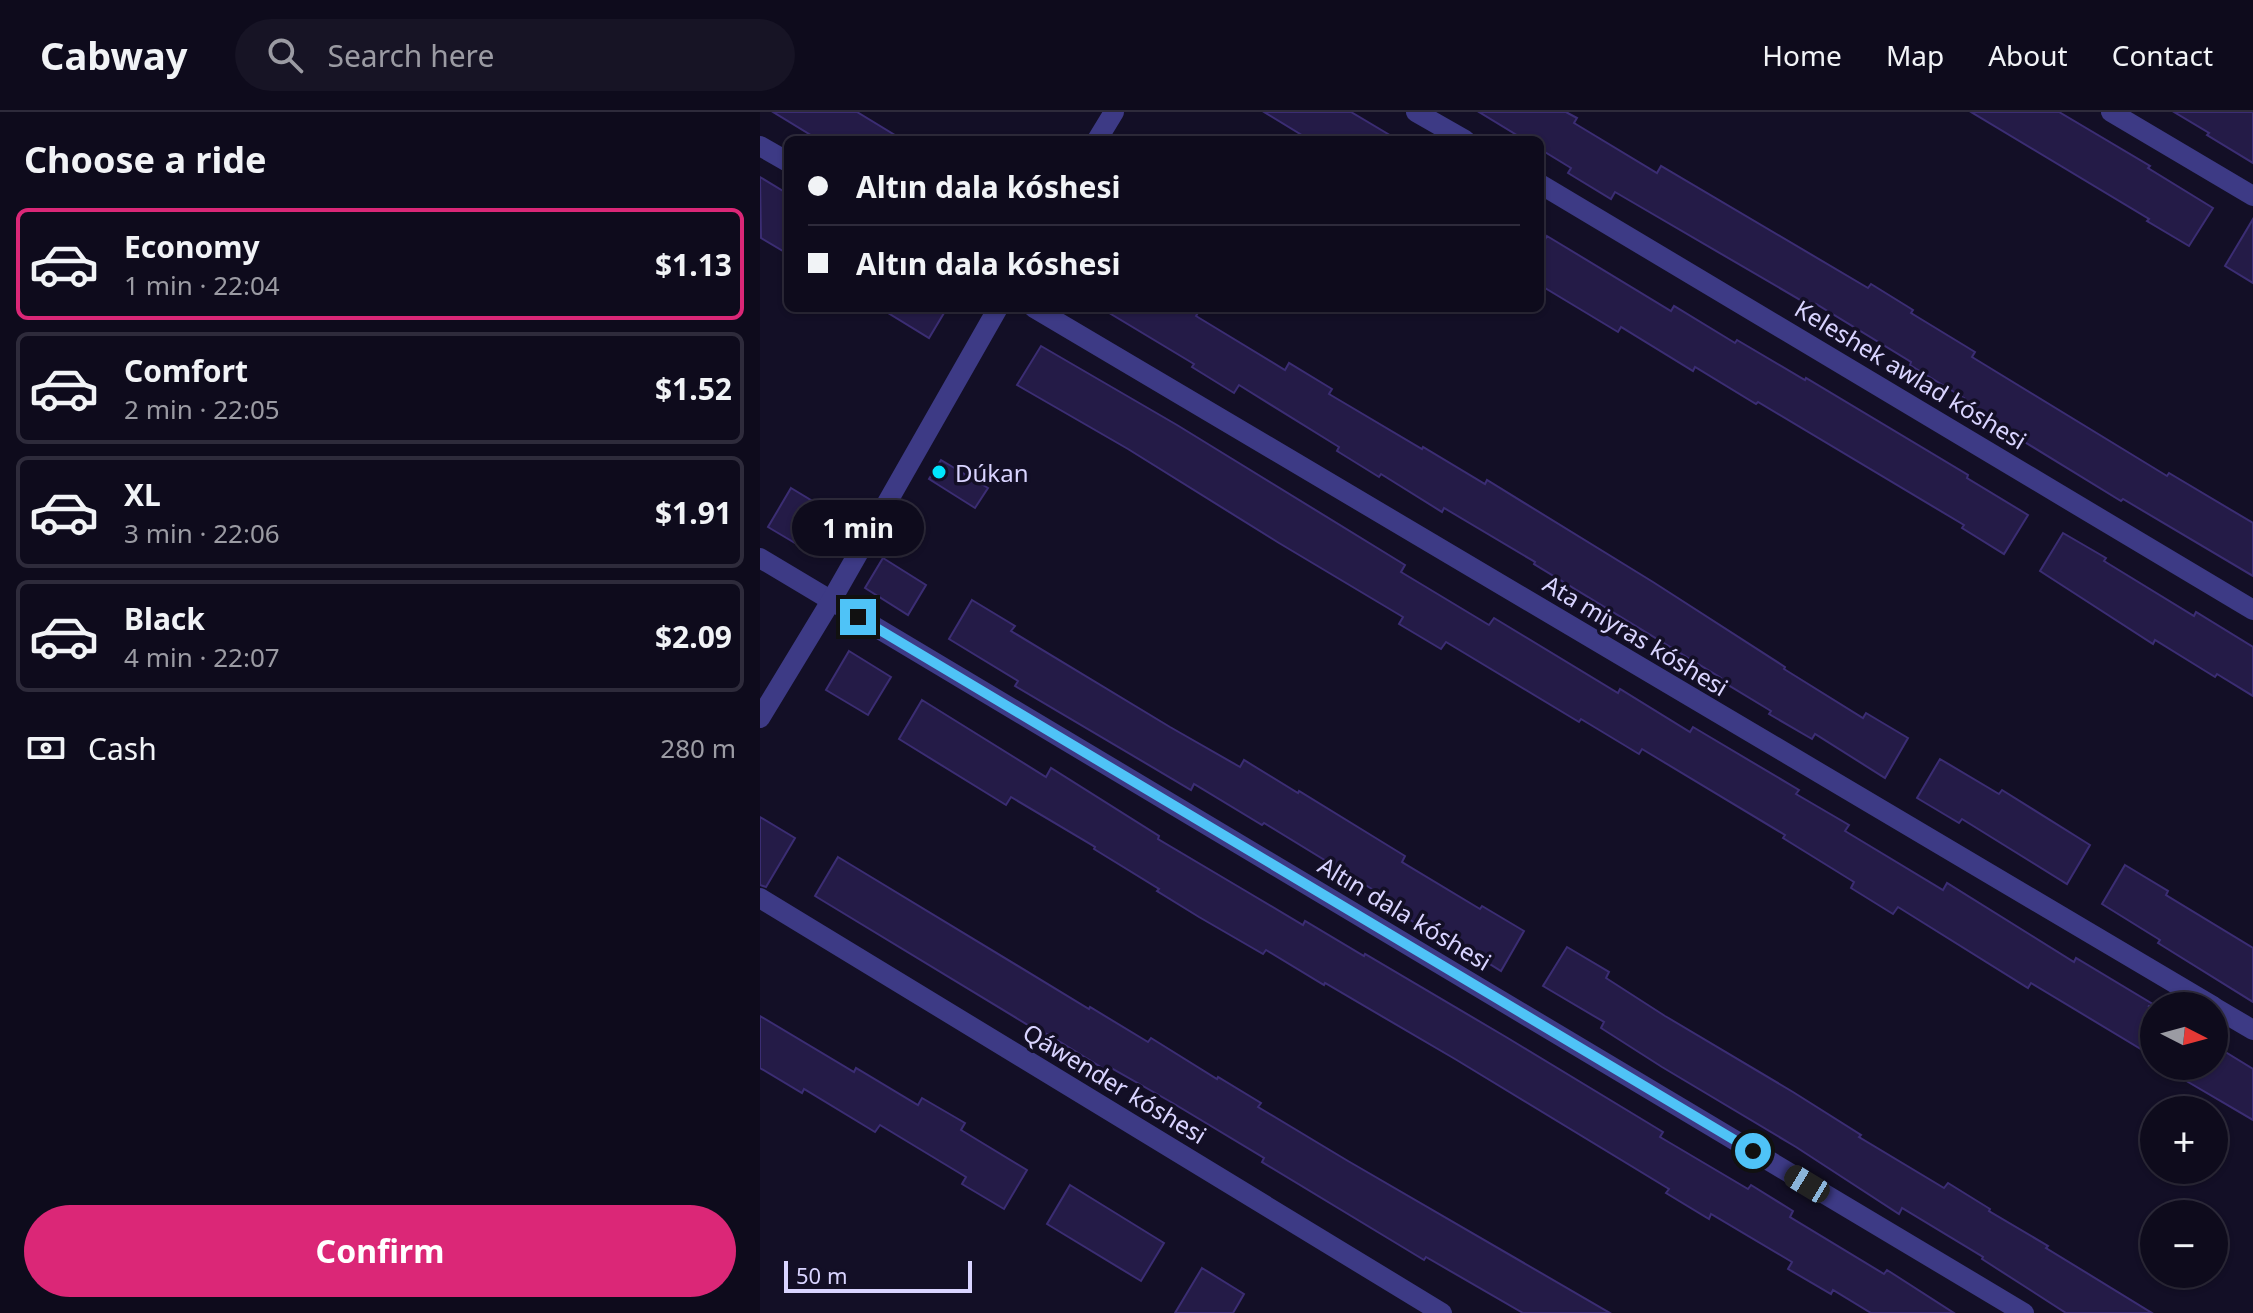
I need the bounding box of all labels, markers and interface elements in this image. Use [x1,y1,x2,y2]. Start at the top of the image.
search box [235,19,795,91]
text: Cabway [40,29,187,81]
icon: search [263,33,307,77]
text: Search here [327,35,494,76]
text: Home [1762,36,1842,74]
text: Map [1886,36,1944,74]
text: About [1988,36,2068,74]
text: Contact [2112,36,2213,74]
text: Choose a ride [24,135,266,184]
text: Altın dala kóshesi [856,166,1120,207]
text: Economy [124,226,260,267]
icon: car [28,228,100,300]
text: Altın dala kóshesi [856,243,1120,284]
text: $1.13 [655,244,732,285]
text: 1 min · 22:04 [124,267,280,303]
street label: Keleshek awlad kóshesi [1789,292,2033,456]
text: Comfort [124,350,248,391]
icon: car [28,352,100,424]
text: $1.52 [655,368,732,409]
text: 2 min · 22:05 [124,391,280,427]
place label: Dúkan [955,456,1028,489]
marker: Dúkan [930,463,948,481]
text: XL [124,474,161,515]
icon: car [28,476,100,548]
text: $1.91 [655,492,732,533]
callout: 1 min [792,501,924,557]
text: 1 min [822,510,894,546]
text: 3 min · 22:06 [124,515,280,551]
street label: Ata miyras kóshesi [1537,567,1735,703]
text: Black [124,598,205,639]
route end [840,599,876,635]
icon: car [28,600,100,672]
text: $2.09 [655,616,732,657]
text: 4 min · 22:07 [124,639,280,675]
icon: cash [24,726,68,770]
text: Cash [88,728,157,769]
text: 280 m [660,730,736,766]
street label: Altın dala kóshesi [1312,848,1498,978]
north arrow [2140,992,2228,1080]
map controls [2140,992,2228,1288]
street label: Qáwender kóshesi [1017,1015,1213,1151]
button: + [2140,1096,2228,1184]
route start [1735,1133,1771,1169]
car [1780,1161,1834,1207]
button: − [2140,1200,2228,1288]
button: Confirm [24,1205,736,1297]
scale bar [784,1257,972,1293]
text: 50 m [796,1260,847,1290]

